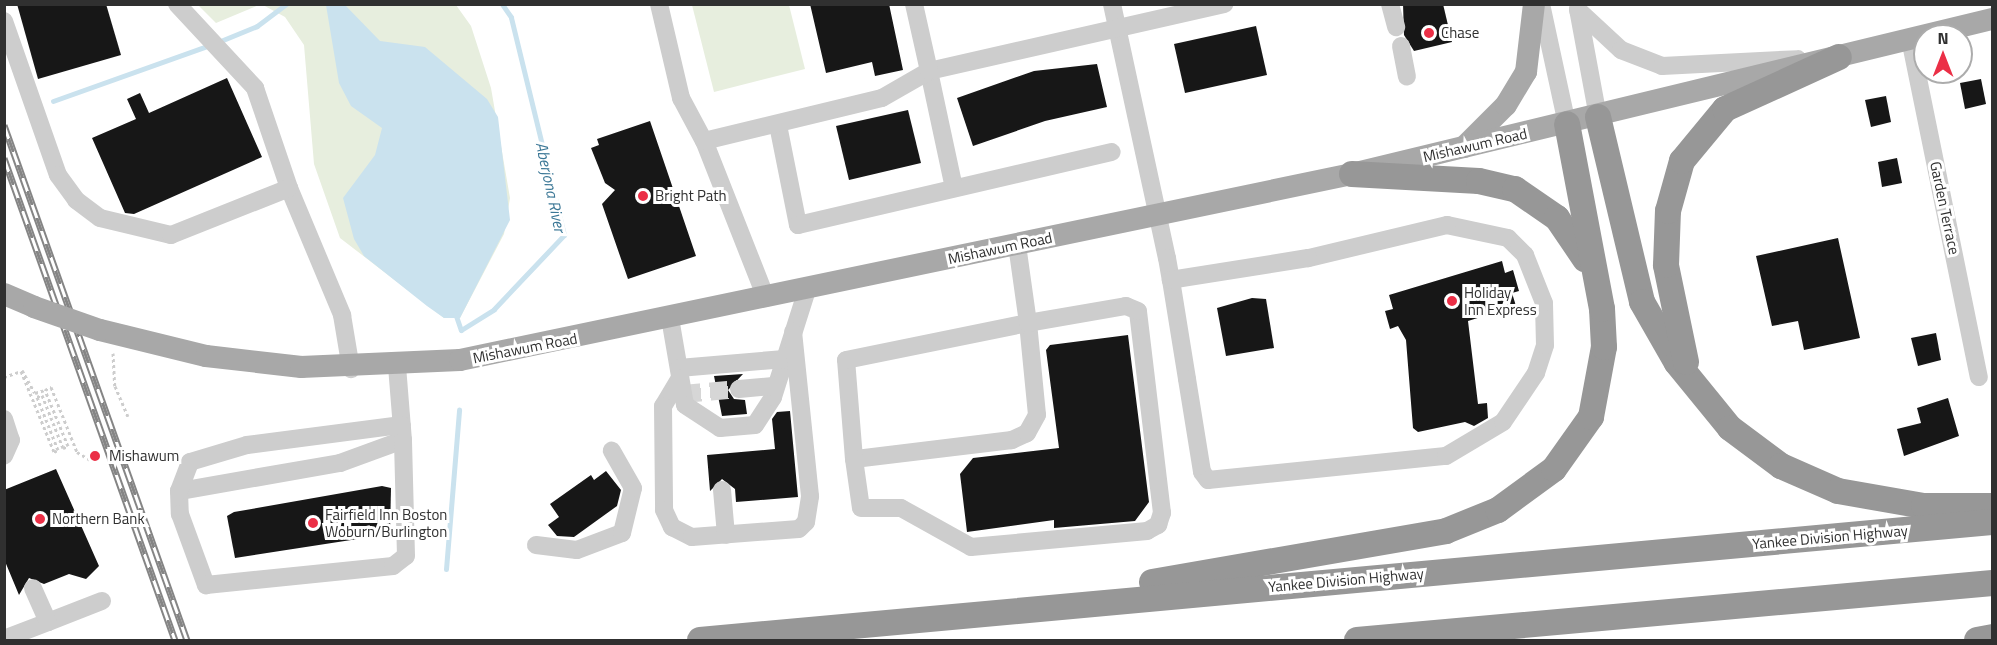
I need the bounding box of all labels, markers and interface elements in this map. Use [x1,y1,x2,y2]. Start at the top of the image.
place label: Chase [1441,24,1479,42]
north arrow [1913,24,1973,84]
marker: Chase [1422,26,1436,40]
text: N [1937,26,1949,50]
street label: Mishawum Road [1421,124,1529,166]
water label: Aberjona River [532,140,570,234]
street label: Garden Terrace [1926,160,1964,256]
place label: Bright Path [655,187,727,205]
marker: Bright Path [636,189,650,203]
street label: Mishawum Road [946,228,1054,268]
place label: Holiday Inn Express [1464,283,1537,318]
marker: Holiday Inn Express [1445,294,1459,308]
street label: Mishawum Road [471,329,579,367]
marker: Mishawum [86,447,104,465]
place label: Mishawum [109,447,179,465]
place label: Fairfield Inn Boston Woburn/Burlington [325,505,447,540]
place label: Northern Bank [52,510,145,528]
marker: Northern Bank [33,512,47,526]
marker: Fairfield Inn Boston Woburn/Burlington [306,516,320,530]
street label: Yankee Division Highway [1751,521,1909,553]
street label: Yankee Division Highway [1267,564,1425,596]

